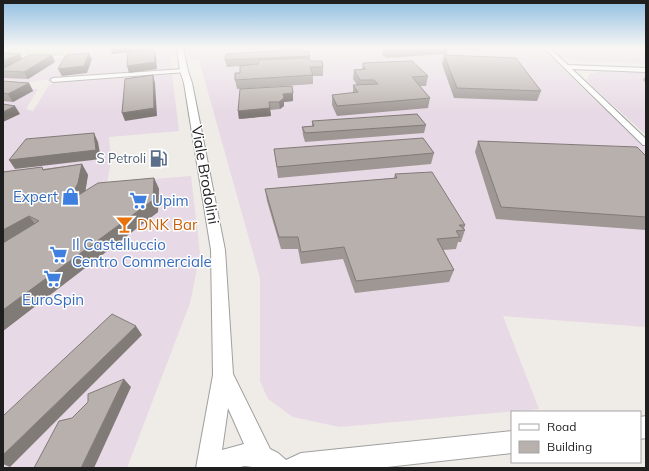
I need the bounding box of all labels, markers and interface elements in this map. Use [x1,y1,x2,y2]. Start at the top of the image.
street label: Viale Brodolini [187,124,224,226]
fuel station icon: S Petroli [149,148,169,168]
place label: S Petroli [96,150,146,166]
place label: Expert [13,187,58,206]
shop icon: Expert [61,187,81,207]
supermarket icon: Upim [129,191,149,211]
place label: Upim [152,191,189,210]
bar icon: DNK Bar [114,215,134,235]
place label: DNK Bar [137,215,198,234]
place label: Il Castelluccio Centro Commerciale [72,235,212,271]
supermarket icon: Il Castelluccio Centro Commerciale [49,244,69,264]
supermarket icon: EuroSpin [43,269,63,289]
place label: EuroSpin [22,290,84,309]
legend [511,411,641,463]
text: Road [547,419,576,434]
text: Building [547,439,592,454]

